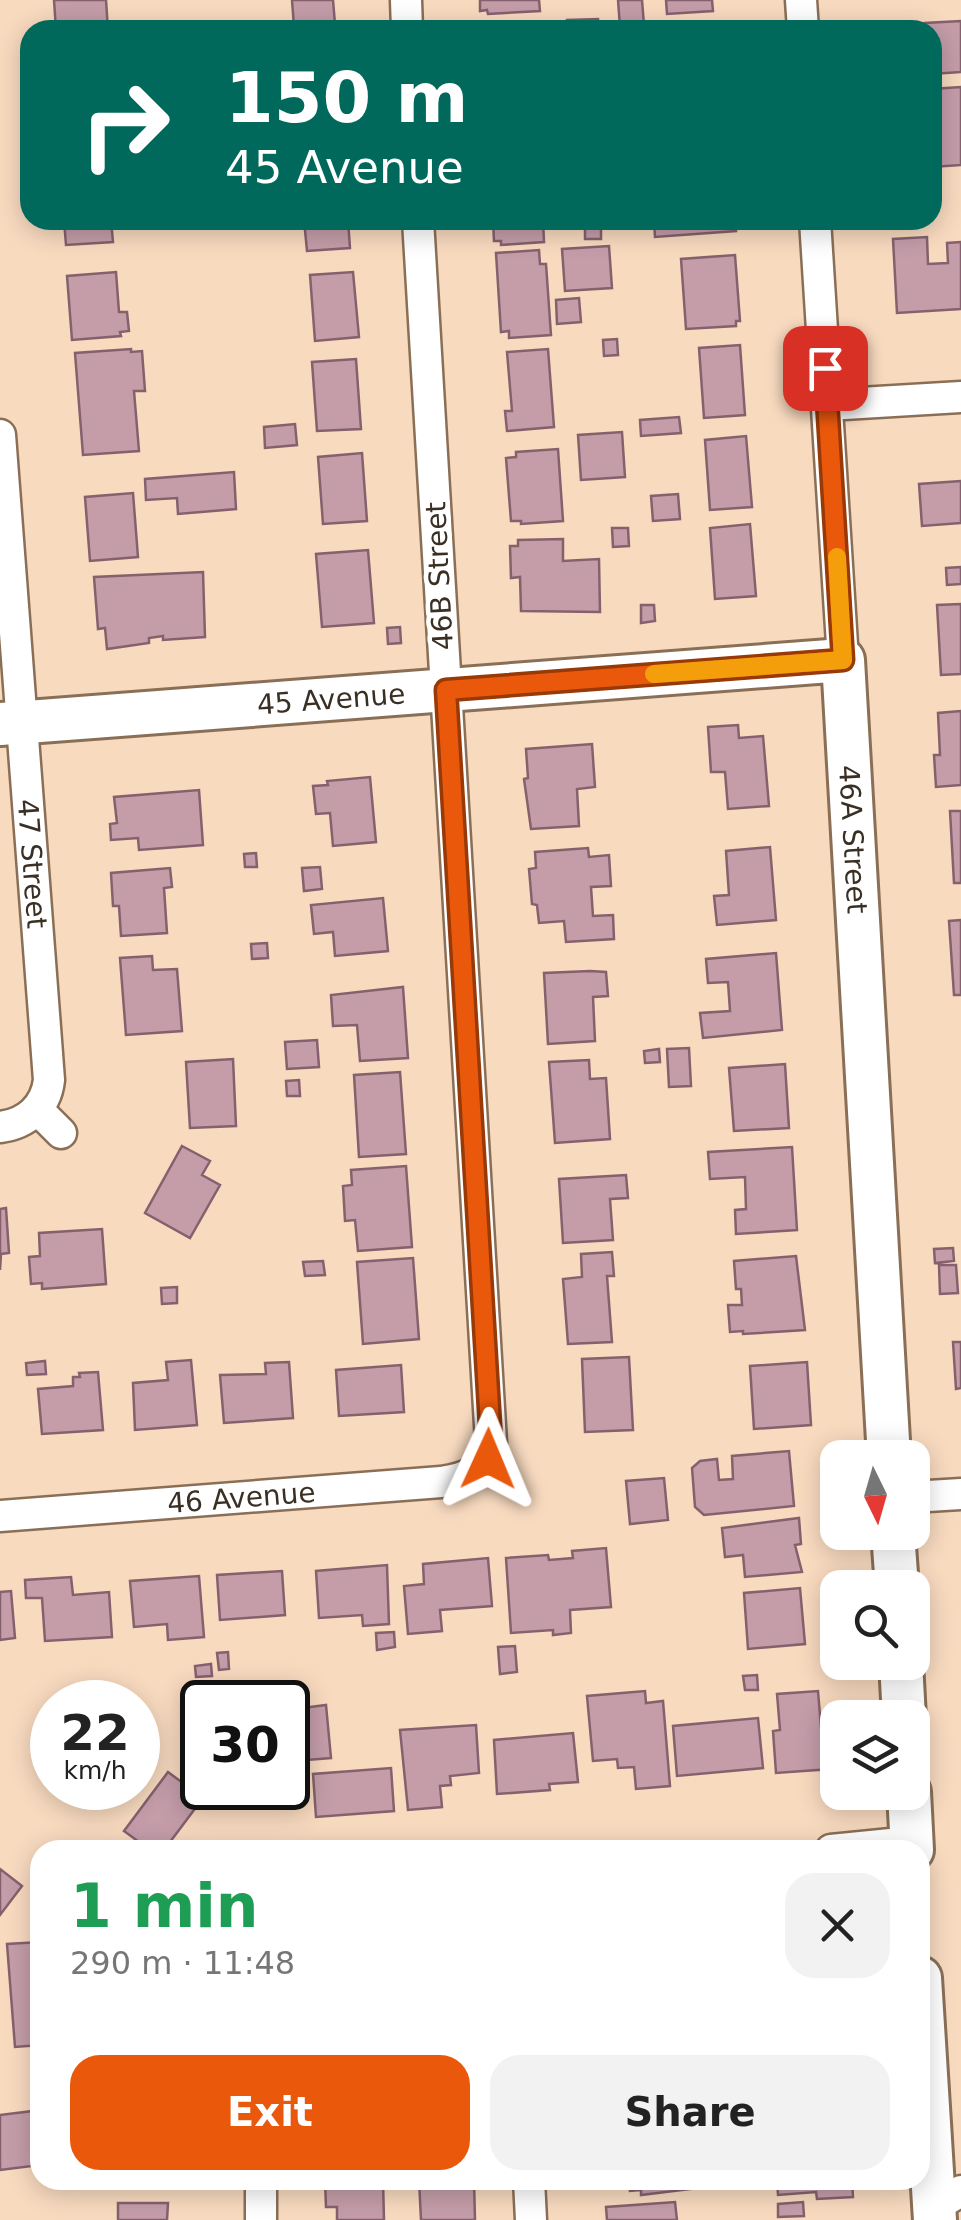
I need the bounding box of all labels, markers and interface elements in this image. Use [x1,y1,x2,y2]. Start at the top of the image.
text: 150 m [225,57,468,139]
icon: right [60,60,190,190]
text: 45 Avenue [225,141,464,194]
pin [783,326,868,411]
icon: arrive [798,341,853,396]
street label: 46B Street [419,501,460,651]
street label: 45 Avenue [256,677,406,721]
street label: 46A Street [832,764,874,915]
street label: 47 Street [11,798,53,930]
position arrow [436,1407,540,1511]
north arrow [820,1440,930,1550]
map controls [820,1440,930,1810]
street label: 46 Avenue [166,1476,317,1520]
button: search [820,1570,930,1680]
speed limit sign: 30 [180,1680,310,1810]
button: layers [820,1700,930,1810]
text: 22 [60,1704,130,1762]
text: km/h [63,1756,127,1785]
text: 1 min [70,1871,258,1941]
button: close [785,1873,890,1978]
text: 290 m · 11:48 [70,1944,295,1982]
button: Exit [70,2055,470,2170]
button: Share [490,2055,890,2170]

